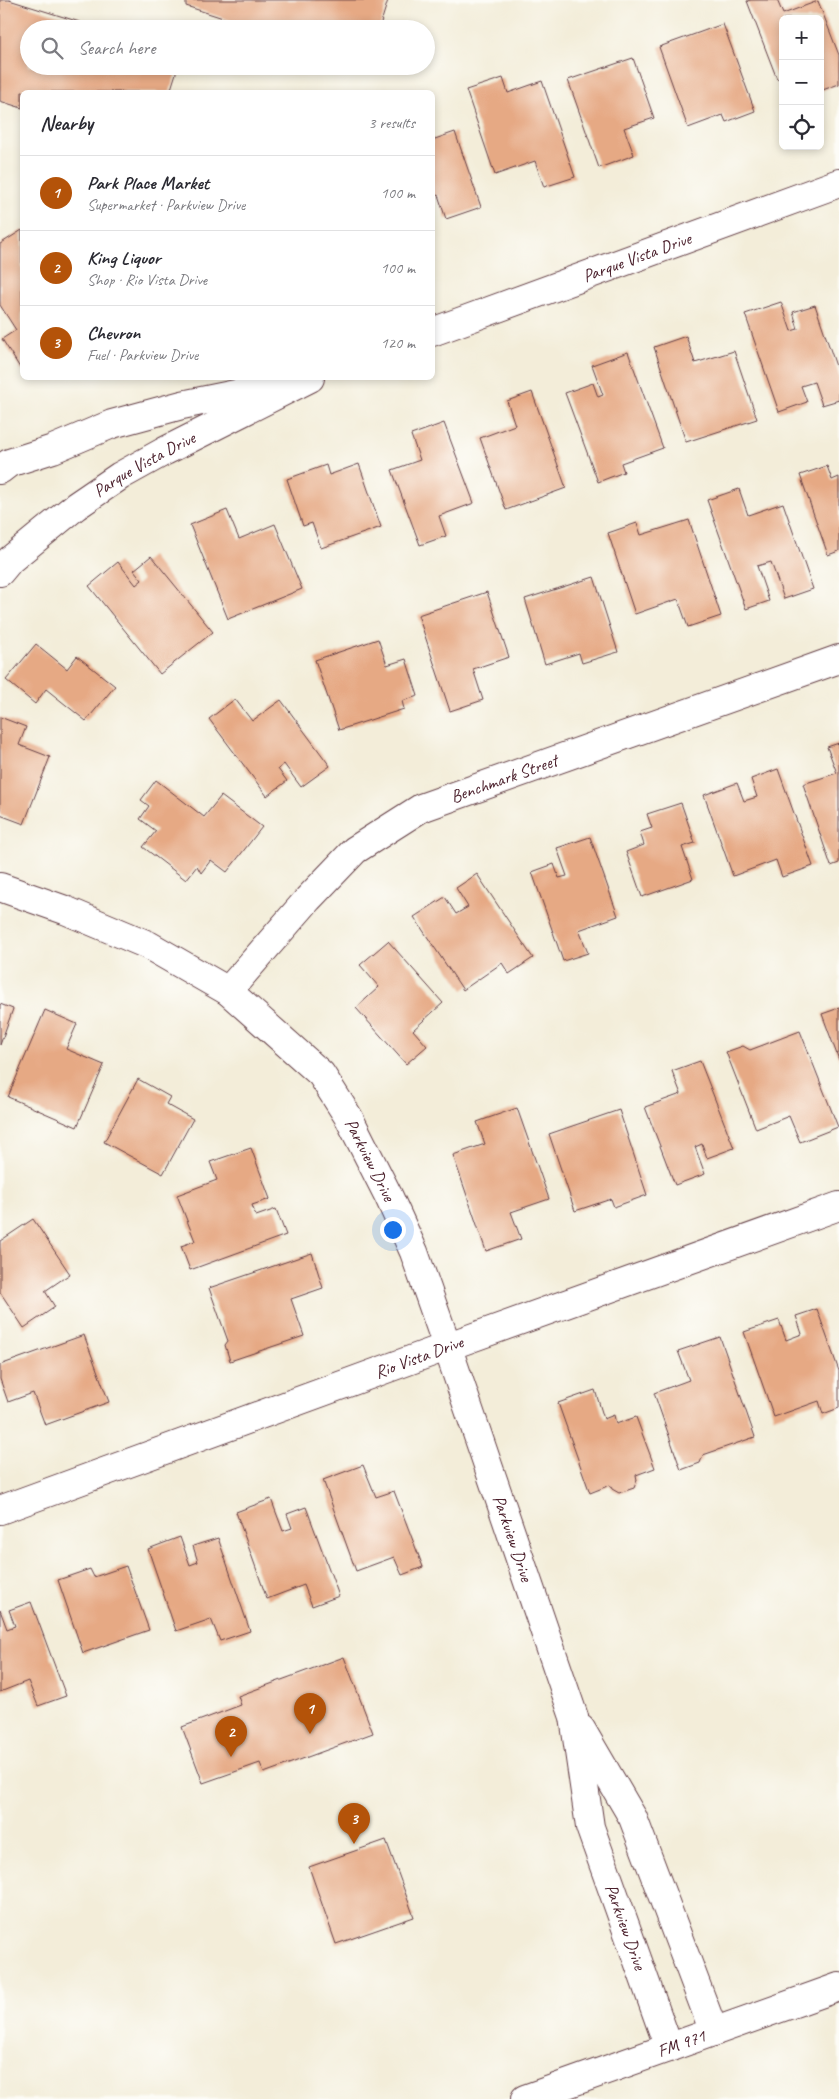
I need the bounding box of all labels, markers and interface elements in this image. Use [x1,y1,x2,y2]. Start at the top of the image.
map controls [779,15,824,150]
button: + [779,15,824,60]
search box [20,20,435,75]
icon: search [38,34,66,62]
text: Search here [78,36,155,60]
button: − [779,60,824,105]
button: locate [779,105,824,150]
text: Nearby [40,110,93,136]
text: 3 results [368,113,415,133]
text: Park Place Market [87,171,209,195]
text: 1 [52,183,60,203]
text: 100 m [381,183,415,203]
text: Supermarket · Parkview Drive [87,195,245,215]
street label: Parque Vista Drive [580,227,695,287]
text: King Liquor [87,246,161,270]
text: 2 [52,258,60,278]
text: 100 m [381,258,415,278]
text: Shop · Rio Vista Drive [87,270,207,290]
text: Chevron [87,321,140,345]
text: 3 [52,333,60,353]
text: 120 m [381,333,415,353]
text: Fuel · Parkview Drive [87,345,198,365]
street label: Parque Vista Drive [89,426,200,502]
street label: Benchmark Street [447,748,563,808]
street label: Parkview Drive [340,1115,401,1205]
your location [380,1217,406,1243]
street label: Rio Vista Drive [372,1330,467,1383]
street label: Parkview Drive [488,1492,538,1585]
pin: 1 [294,1693,326,1734]
pin: 2 [215,1716,247,1757]
pin: 3 [338,1803,370,1844]
street label: Parkview Drive [600,1881,651,1974]
street label: FM 971 [654,2024,709,2062]

